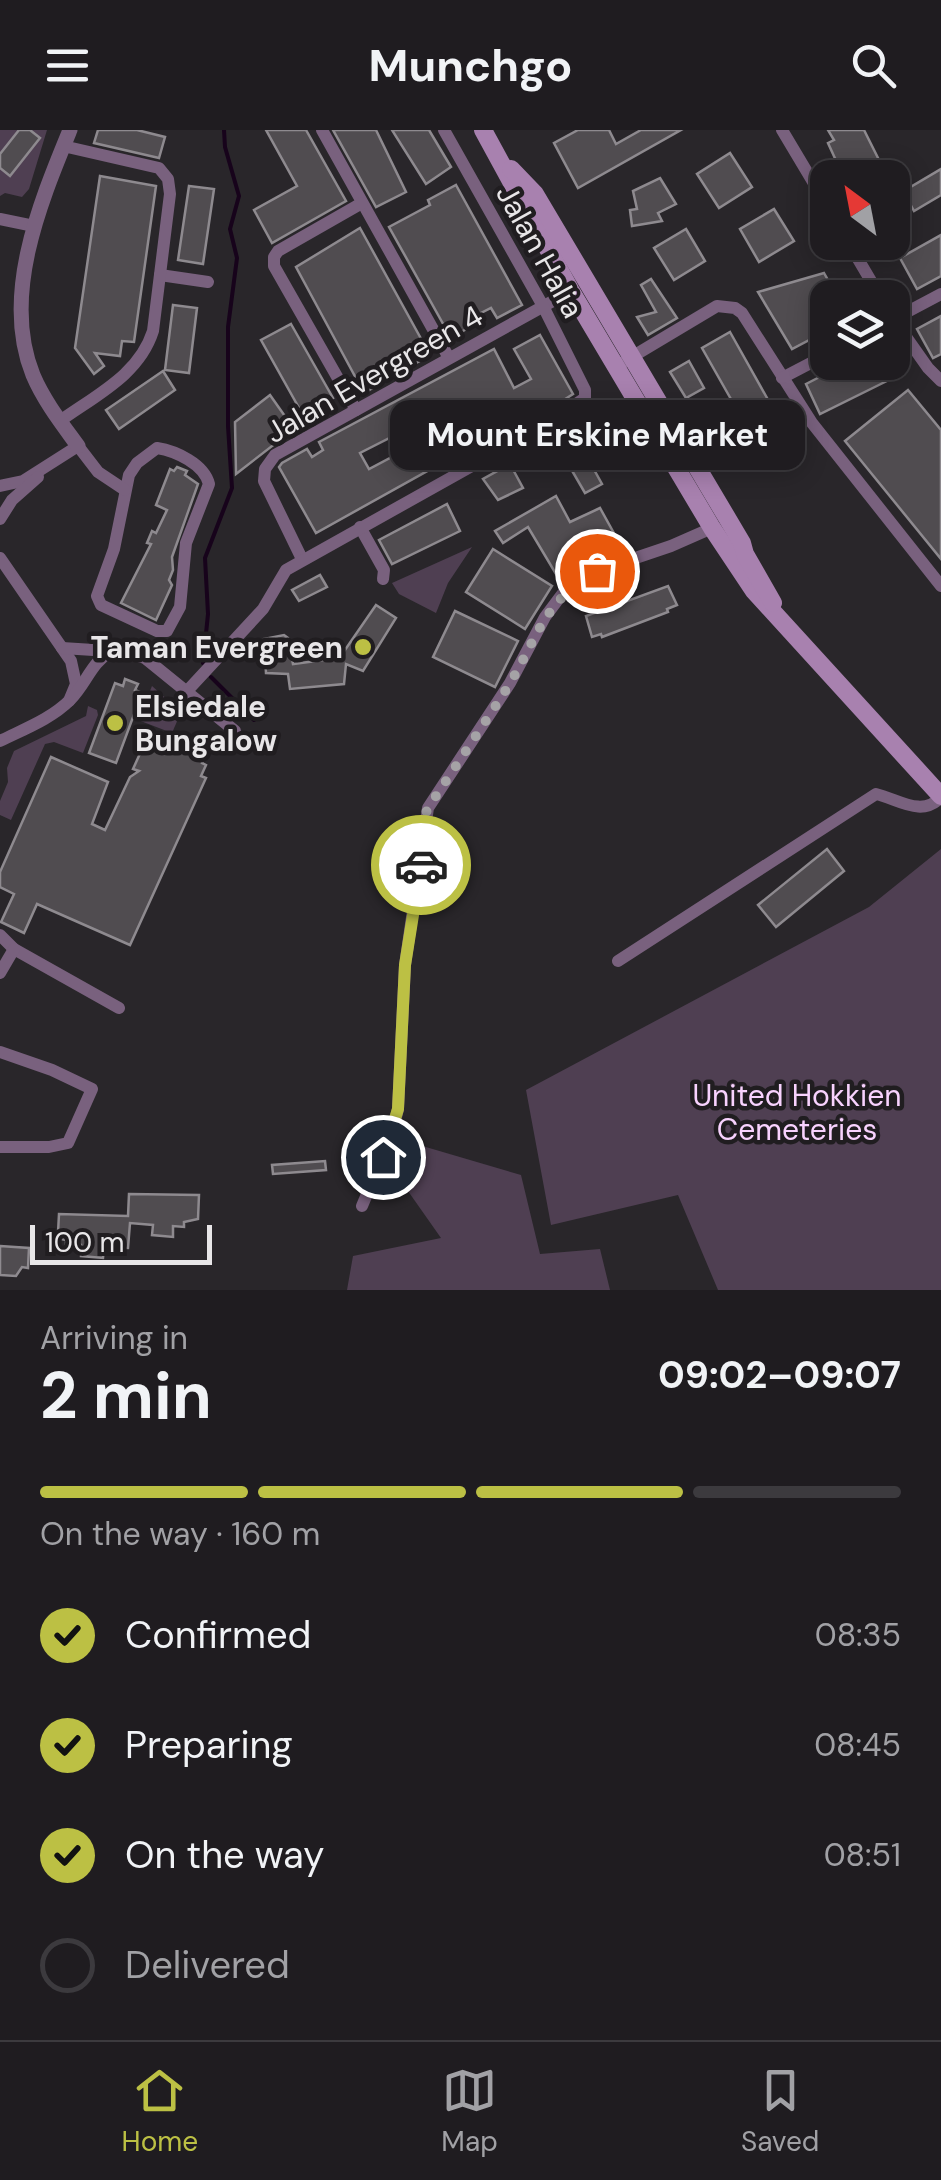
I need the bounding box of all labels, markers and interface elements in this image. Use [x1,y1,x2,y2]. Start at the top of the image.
text: Munchgo [369,36,572,95]
icon: menu [40,38,95,93]
icon: search [846,38,901,93]
north arrow [810,160,910,260]
map controls [810,160,910,380]
street label: Jalan Halia [487,177,593,325]
button: layers [810,280,910,380]
street label: Jalan Evergreen 4 [259,296,489,452]
callout: Mount Erskine Market [390,401,804,471]
text: Mount Erskine Market [427,414,768,456]
pin [555,529,640,614]
icon: bag [570,544,625,599]
place label: Taman Evergreen [90,628,343,667]
marker: Taman Evergreen [352,636,374,658]
place label: Elsiedale Bungalow [135,687,277,760]
marker: Elsiedale Bungalow [104,712,126,734]
courier [371,815,471,915]
icon: car [394,838,449,893]
park label: United Hokkien Cemeteries [692,1076,902,1149]
pin [341,1115,426,1200]
icon: home [356,1130,411,1185]
scale bar [30,1220,212,1264]
text: 100 m [45,1224,124,1261]
text: Arriving in [40,1317,188,1359]
text: 09:02–09:07 [658,1350,901,1400]
text: 2 min [40,1354,212,1438]
text: On the way · 160 m [40,1513,320,1555]
icon: check [40,1608,95,1663]
text: Confirmed [125,1610,311,1660]
text: 08:35 [815,1614,901,1656]
icon: check [40,1718,95,1773]
text: Preparing [125,1720,293,1770]
text: 08:45 [814,1724,901,1766]
icon: check [40,1828,95,1883]
text: On the way [125,1830,324,1880]
text: 08:51 [824,1834,901,1876]
text: Delivered [125,1940,290,1990]
tab: Home [122,2063,198,2160]
tab: Map [441,2063,498,2160]
tab: Saved [741,2063,819,2160]

